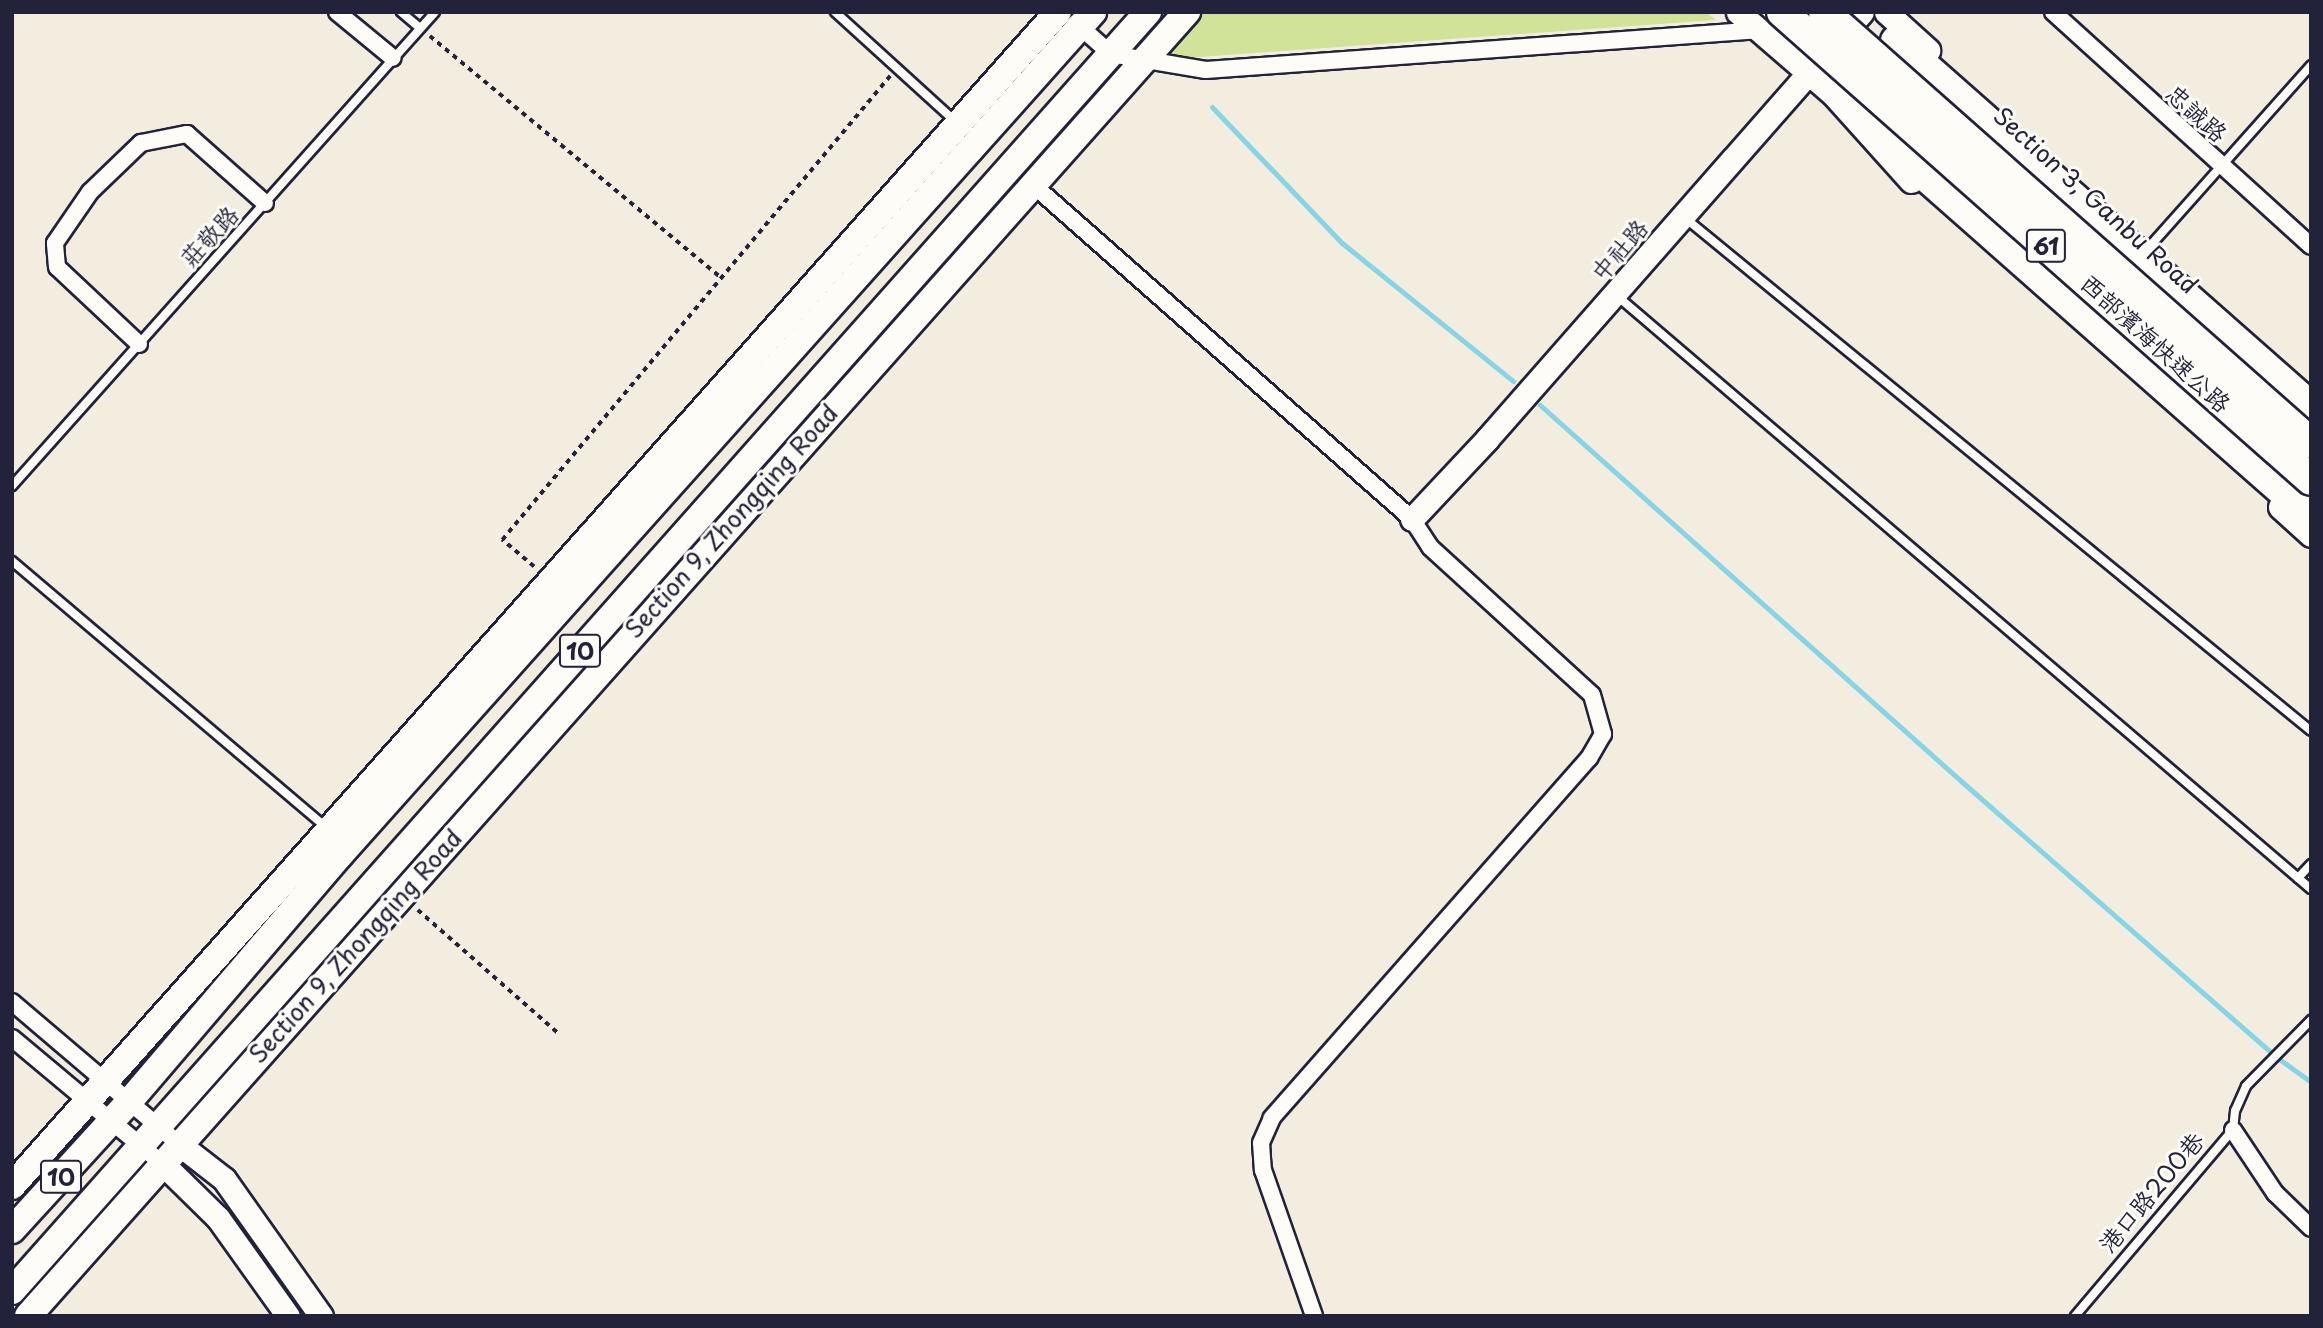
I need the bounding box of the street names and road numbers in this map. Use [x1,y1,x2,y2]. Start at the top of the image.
street label: 忠誠路 [2161,78,2233,148]
street label: Section 3, Ganbu Road [1988,100,2204,300]
street label: 莊敬路 [174,200,244,272]
street label: 中社路 [1585,213,1653,287]
road number: 61 [2025,227,2067,266]
street label: 西部濱海快速公路 [2075,268,2237,418]
street label: Section 9, Zhongqing Road [618,398,844,644]
road number: 10 [557,632,603,670]
street label: Section 9, Zhongqing Road [242,823,468,1069]
street label: 港口路200巷 [2092,1126,2210,1258]
road number: 10 [38,1158,84,1196]

